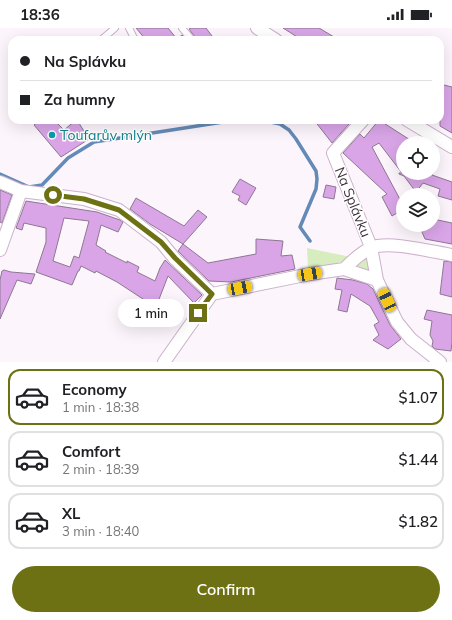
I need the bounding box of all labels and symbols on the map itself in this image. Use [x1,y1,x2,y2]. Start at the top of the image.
place label: Toufarův mlýn [60,126,152,144]
marker: Toufarův mlýn [47,130,57,140]
street label: Na Splávku [331,164,375,240]
route start [44,186,62,204]
car [297,266,323,282]
car [227,280,253,296]
car [376,287,398,313]
callout: 1 min [118,299,184,327]
route end [189,304,207,322]

